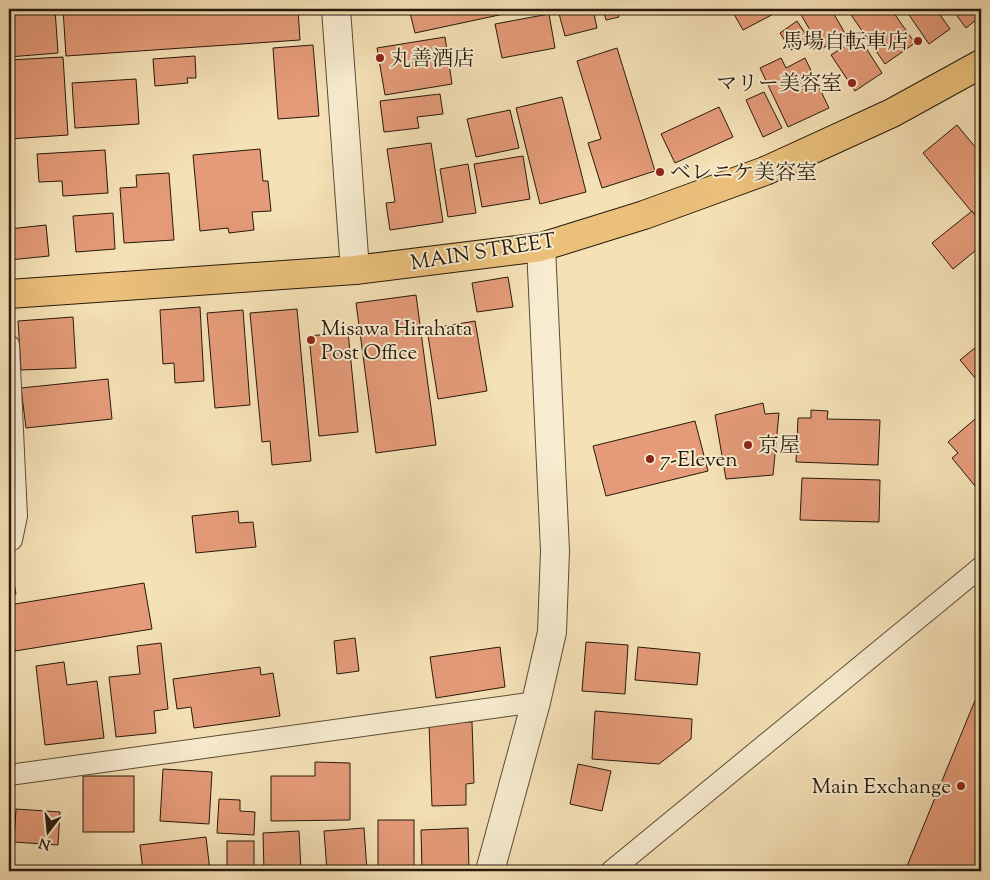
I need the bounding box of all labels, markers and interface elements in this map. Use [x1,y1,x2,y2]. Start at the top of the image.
place label: 馬場自転車店 [782,28,908,58]
marker: 馬場自転車店 [912,35,924,47]
place label: 丸善酒店 [390,45,474,75]
marker: 丸善酒店 [374,52,386,64]
place label: マリー美容室 [716,70,842,100]
marker: マリー美容室 [846,77,858,89]
place label: ベレニケ美容室 [670,159,817,189]
marker: ベレニケ美容室 [654,166,666,178]
street label: MAIN STREET [408,227,558,279]
place label: Misawa Hirahata Post Office [321,315,473,369]
marker: Misawa Hirahata Post Office [305,334,317,346]
place label: 京屋 [758,432,800,462]
marker: 京屋 [742,439,754,451]
place label: 7-Eleven [660,446,738,476]
marker: 7-Eleven [644,453,656,465]
place label: Main Exchange [812,773,951,803]
marker: Main Exchange [955,780,967,792]
north arrow [22,808,72,858]
text: N [37,831,53,854]

